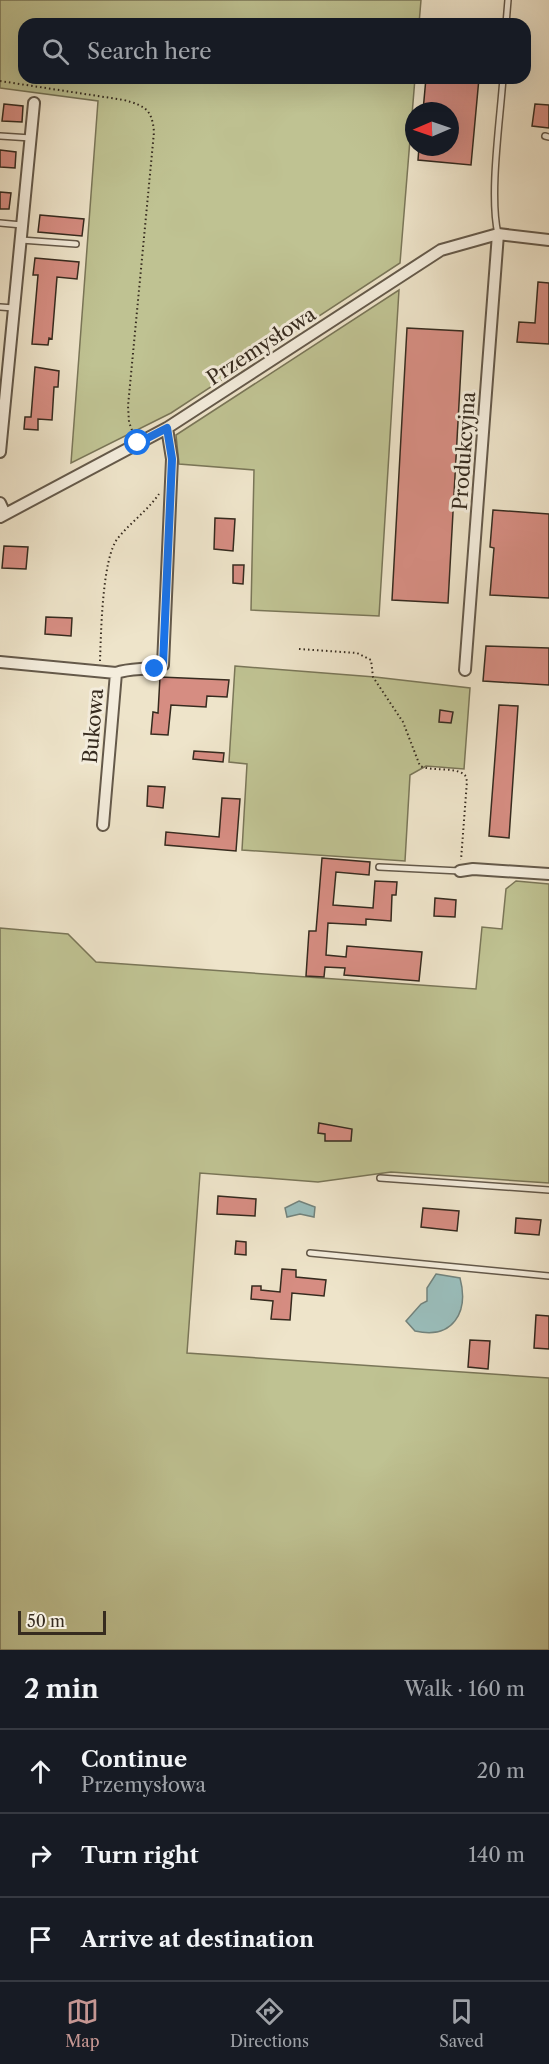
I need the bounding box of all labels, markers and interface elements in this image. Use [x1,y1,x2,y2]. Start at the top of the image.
search box [18,18,531,84]
icon: search [39,35,72,68]
text: Search here [87,38,212,65]
north arrow [405,102,459,156]
street label: Przemysłowa [202,302,320,390]
street label: Produkcyjna [448,390,480,511]
route start [124,429,150,455]
route end [141,655,167,681]
street label: Bukowa [78,687,108,765]
scale bar [18,1608,106,1636]
text: 50 m [27,1611,65,1631]
text: 2 min [24,1673,99,1705]
text: Walk · 160 m [404,1677,525,1701]
text: Continue [81,1746,187,1773]
icon: ahead [24,1755,57,1788]
text: 20 m [477,1759,525,1783]
text: Przemysłowa [81,1773,206,1797]
icon: right [24,1839,57,1872]
text: Turn right [81,1842,199,1869]
text: 140 m [468,1843,525,1867]
icon: arrive [24,1923,57,1956]
text: Arrive at destination [81,1926,314,1953]
tab: Map [65,1995,100,2051]
tab: Directions [230,1995,309,2051]
tab: Saved [439,1995,484,2051]

